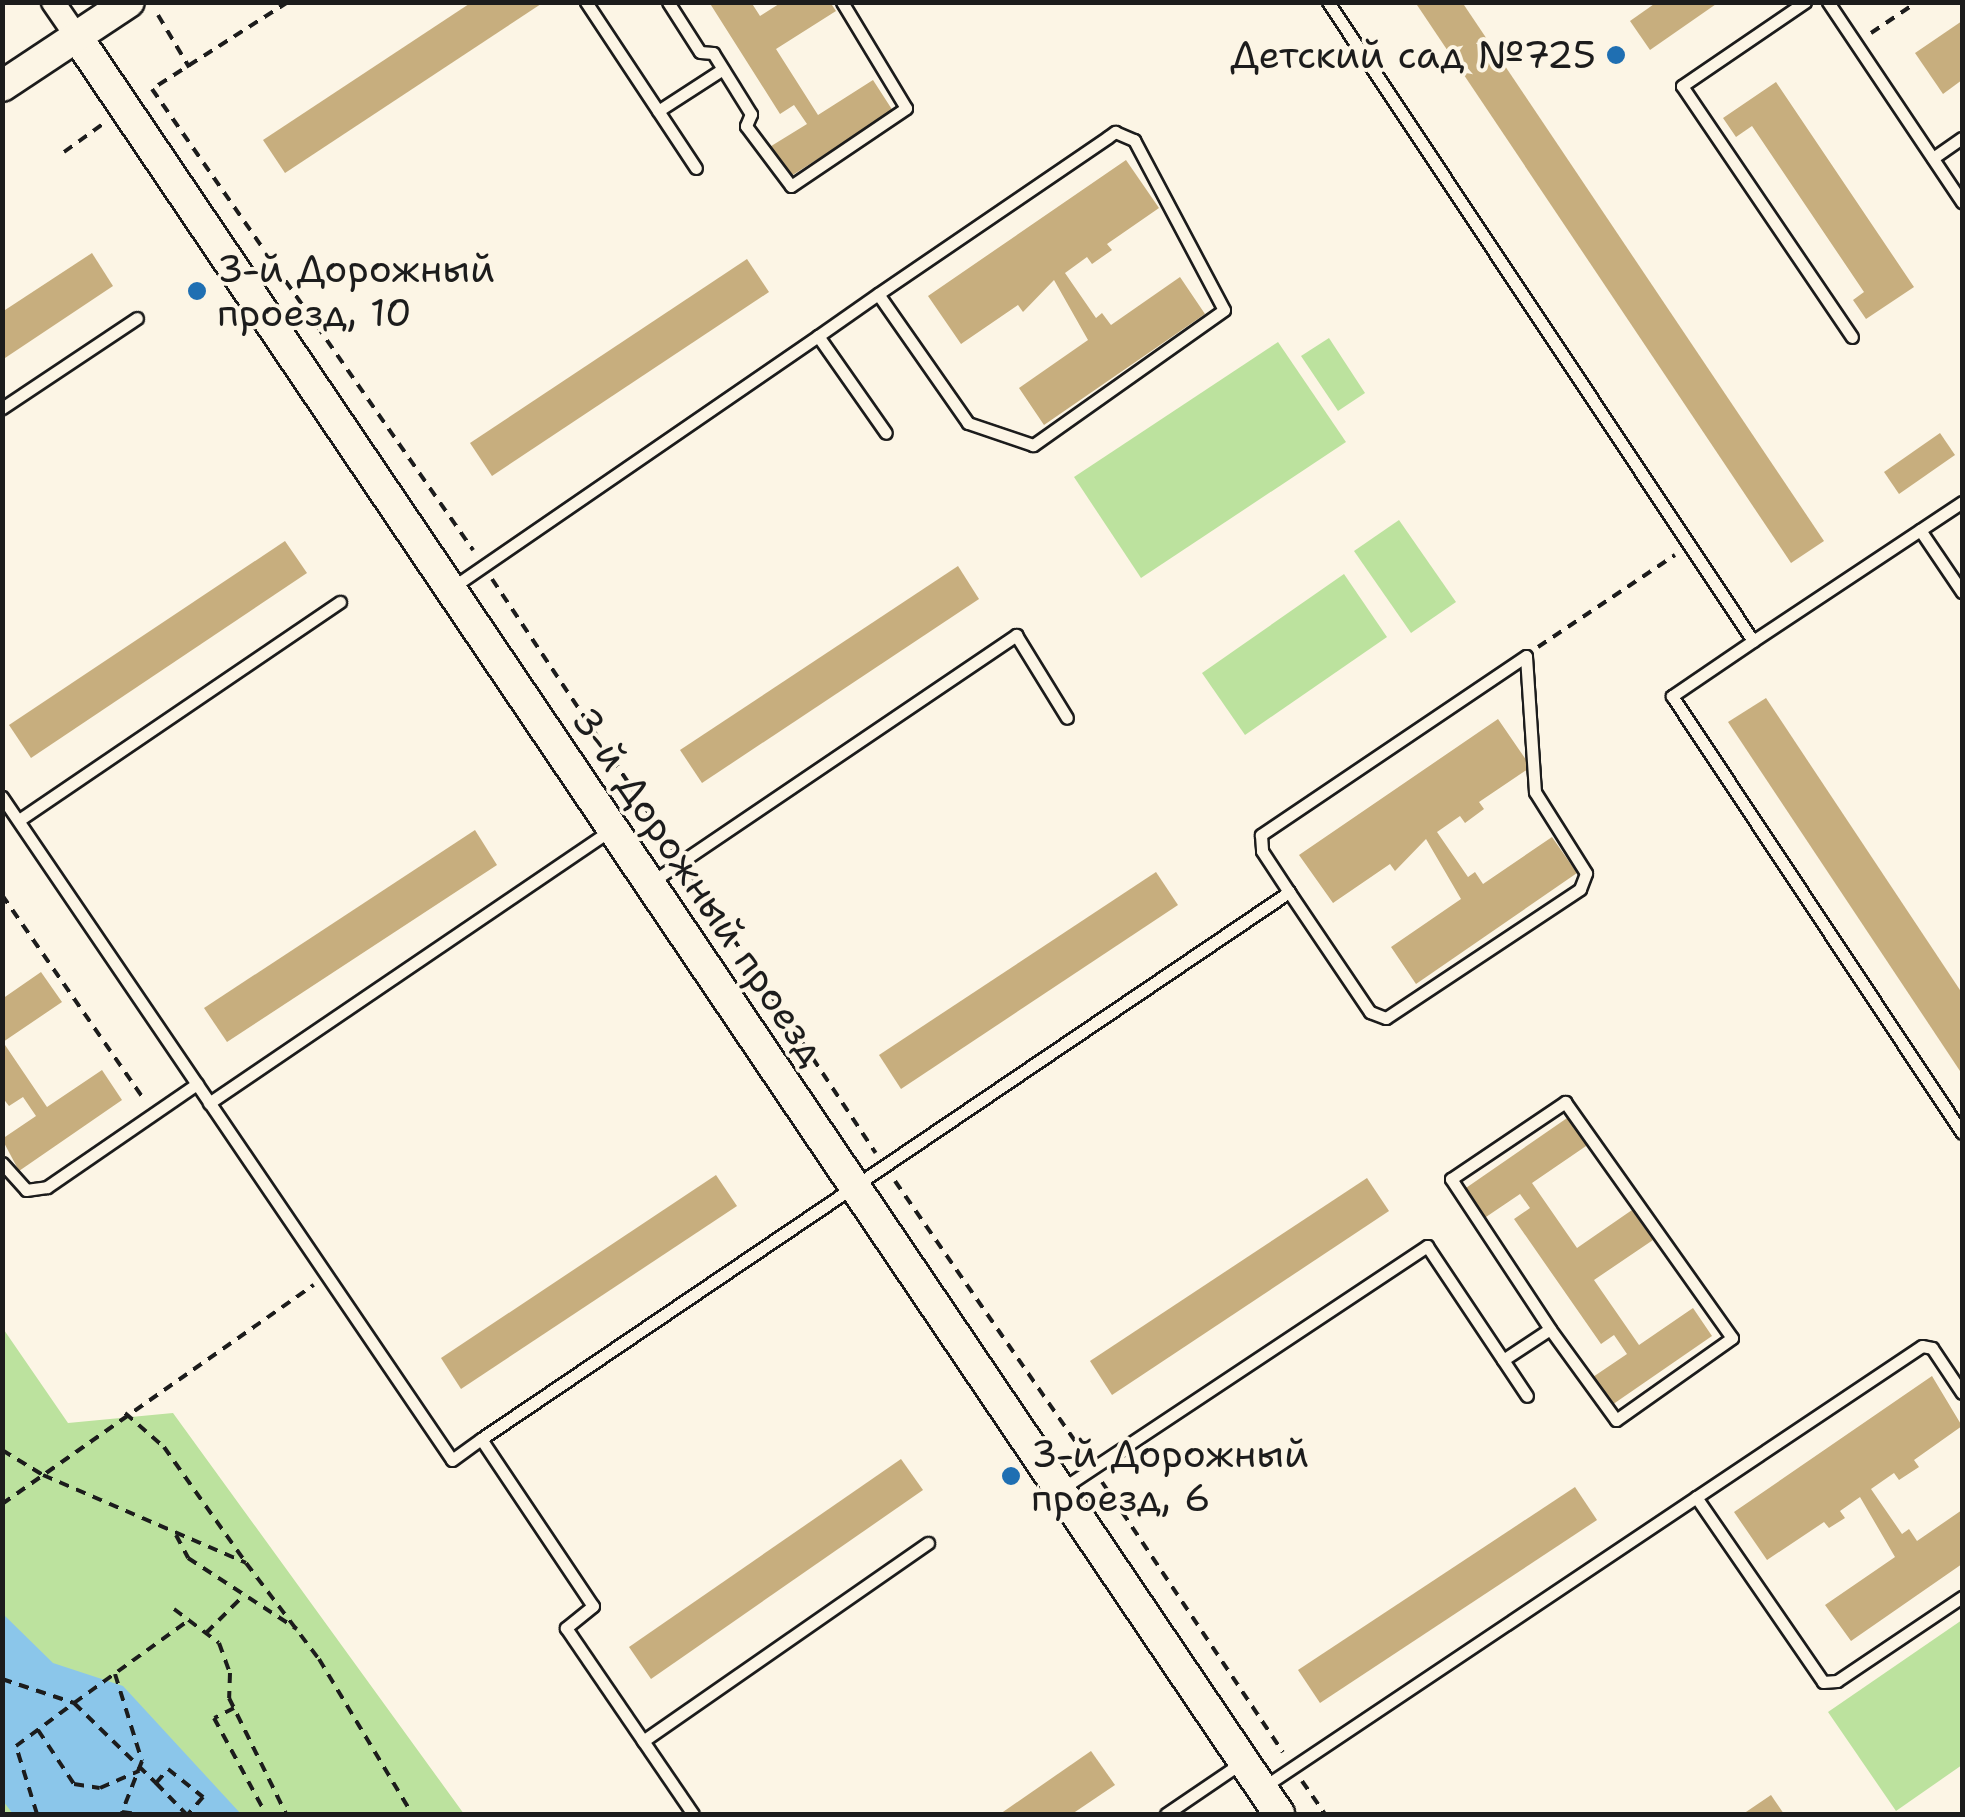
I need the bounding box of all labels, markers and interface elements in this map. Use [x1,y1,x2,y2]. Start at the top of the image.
place label: Детский сад №725 [1230,32,1596,78]
marker: Детский сад №725 [1605,44,1627,66]
place label: 3-й Дорожный проезд, 10 [217,246,495,336]
marker: 3-й Дорожный проезд, 10 [186,280,208,302]
street label: 3-й Дорожный проезд [562,699,836,1073]
place label: 3-й Дорожный проезд, 6 [1031,1431,1309,1520]
marker: 3-й Дорожный проезд, 6 [1000,1465,1022,1487]

